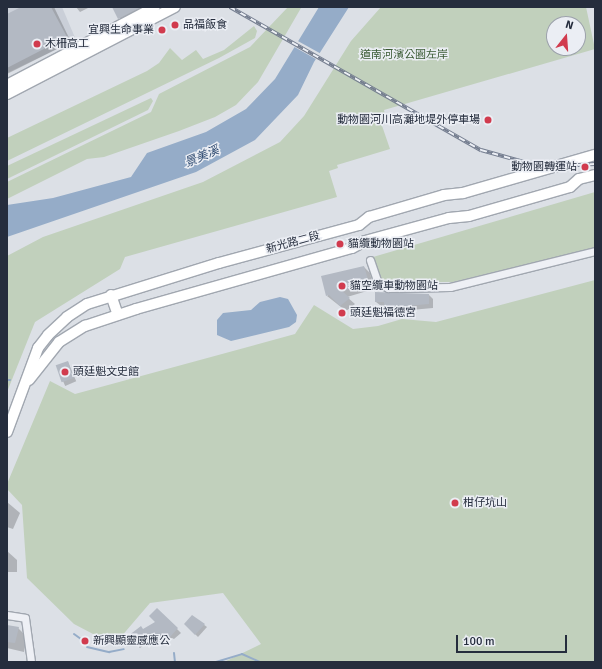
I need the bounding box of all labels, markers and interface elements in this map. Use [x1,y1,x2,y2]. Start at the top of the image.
north arrow [546,16,586,56]
place label: 品福飯食 [183,18,227,32]
text: N [564,18,575,32]
marker: 品福飯食 [170,20,180,30]
place label: 宜興生命事業 [88,23,154,37]
marker: 宜興生命事業 [157,25,167,35]
place label: 木柵高工 [45,37,89,51]
marker: 木柵高工 [32,39,42,49]
park label: 道南河濱公園左岸 [360,48,448,62]
place label: 動物園河川高灘地堤外停車場 [337,113,480,127]
marker: 動物園河川高灘地堤外停車場 [483,115,493,125]
water label: 景美溪 [183,143,221,171]
place label: 動物園轉運站 [511,160,577,174]
marker: 動物園轉運站 [580,162,590,172]
street label: 新光路二段 [265,230,321,256]
place label: 貓纜動物園站 [348,237,414,251]
marker: 貓纜動物園站 [335,239,345,249]
place label: 貓空纜車動物園站 [350,279,438,293]
marker: 貓空纜車動物園站 [337,281,347,291]
place label: 頭廷魁福德宮 [350,306,416,320]
marker: 頭廷魁福德宮 [337,308,347,318]
place label: 頭廷魁文史館 [73,365,139,379]
marker: 頭廷魁文史館 [60,367,70,377]
place label: 柑仔坑山 [463,496,507,510]
marker: 柑仔坑山 [450,498,460,508]
scale bar [458,627,569,653]
place label: 新興顯靈感應公 [93,634,170,648]
text: 100 m [463,634,495,649]
marker: 新興顯靈感應公 [80,636,90,646]

